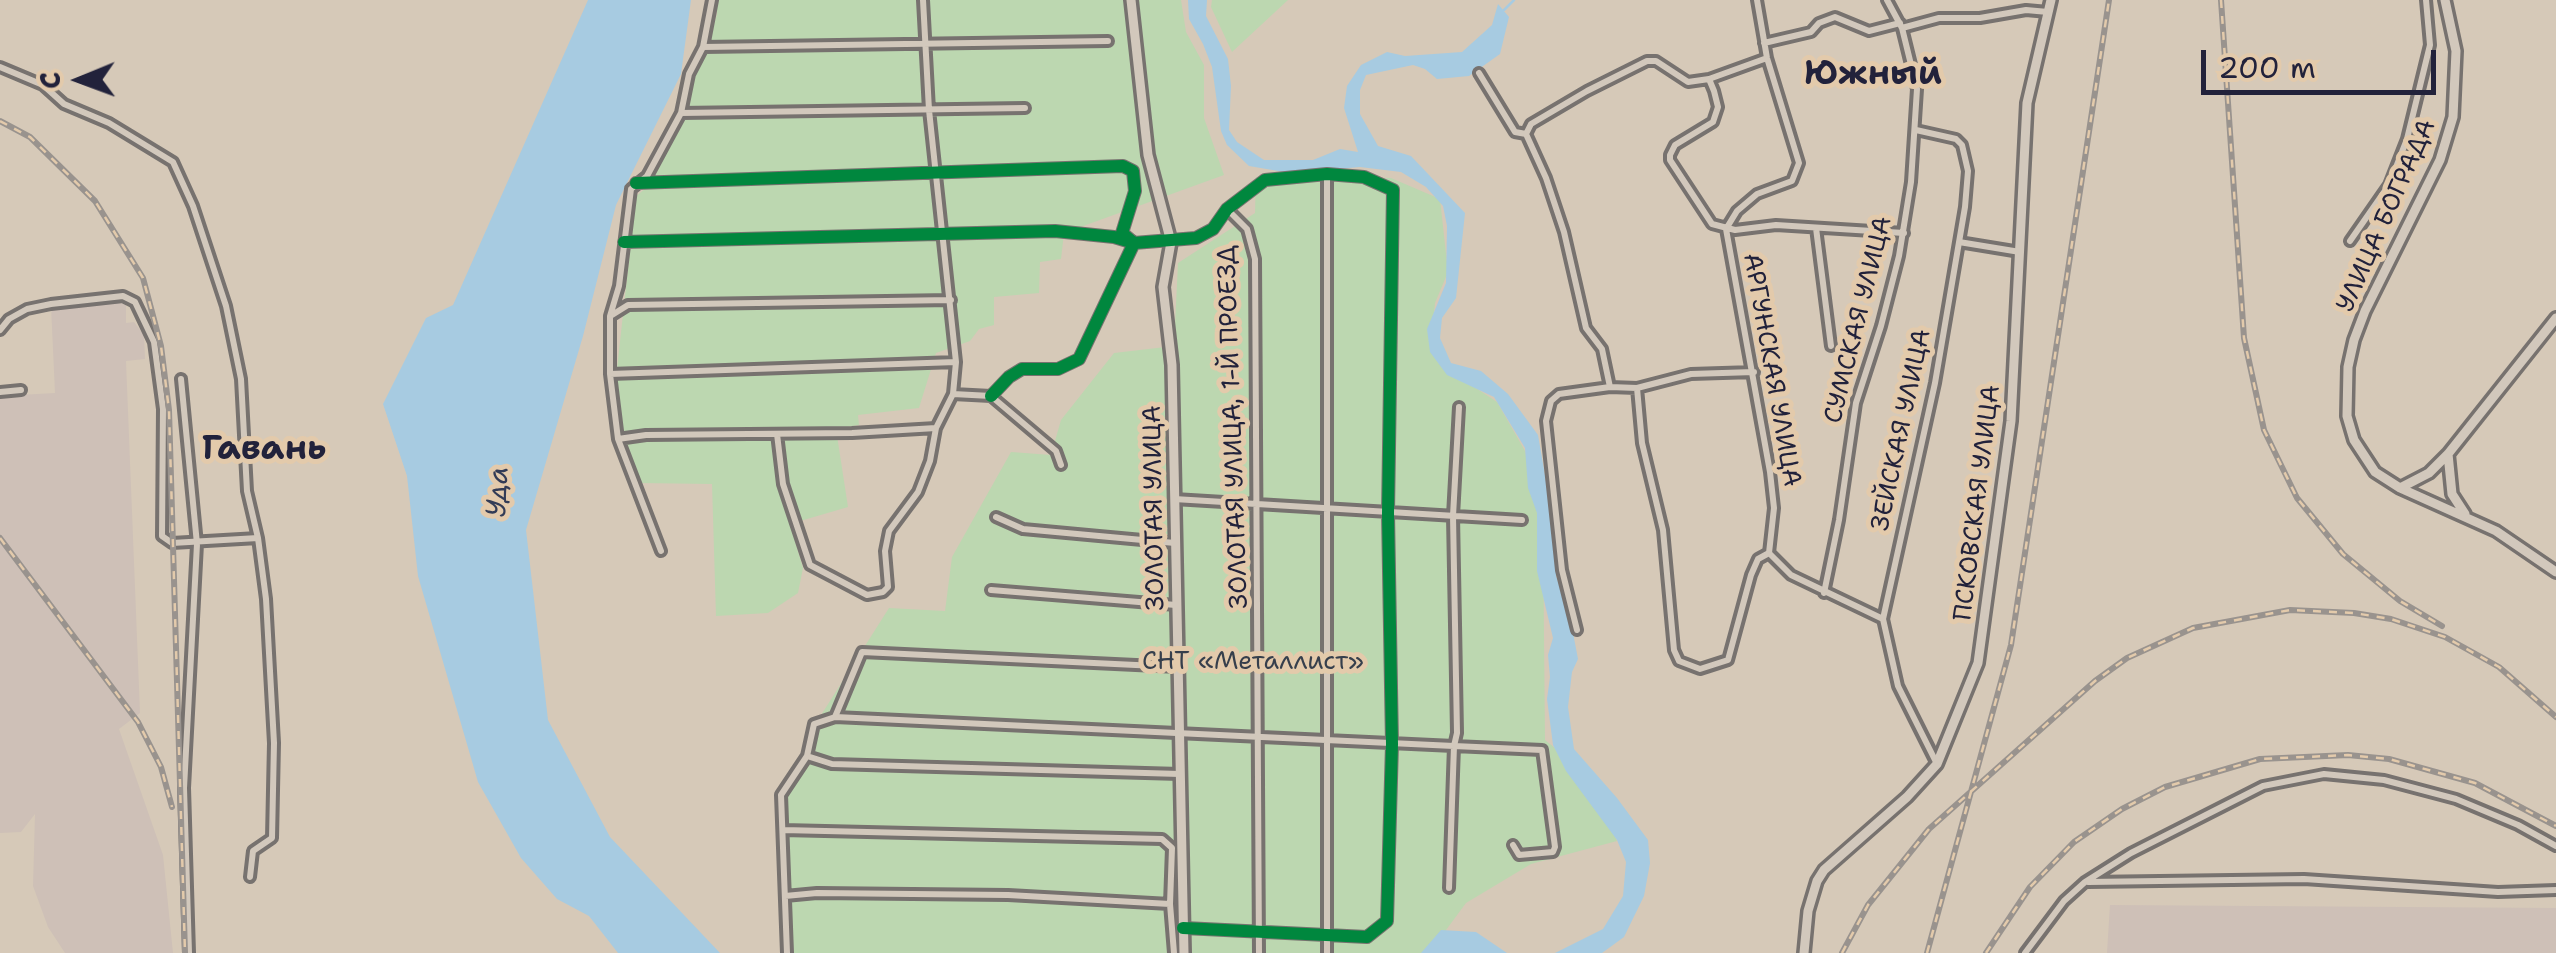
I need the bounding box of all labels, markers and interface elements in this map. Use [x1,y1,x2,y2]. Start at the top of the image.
north arrow [30,30,130,130]
scale bar [2206,30,2441,92]
text: 200 m [2218,47,2316,88]
district label: Южный [1804,54,1942,96]
text: С [31,72,69,89]
street label: УЛИЦА БОГРАДА [2331,115,2443,317]
street label: СУМСКАЯ УЛИЦА [1819,213,1899,427]
street label: ЗОЛОТАЯ УЛИЦА, 1-Й ПРОЕЗД [1213,245,1255,609]
street label: АРГУНСКАЯ УЛИЦА [1736,251,1806,489]
street label: ЗЕЙСКАЯ УЛИЦА [1866,326,1938,534]
street label: ПСКОВСКАЯ УЛИЦА [1949,383,2007,623]
street label: ЗОЛОТАЯ УЛИЦА [1138,405,1172,611]
district label: Гавань [202,429,326,471]
water label: Уда [481,466,517,518]
park label: СНТ «Металлист» [1142,647,1364,677]

